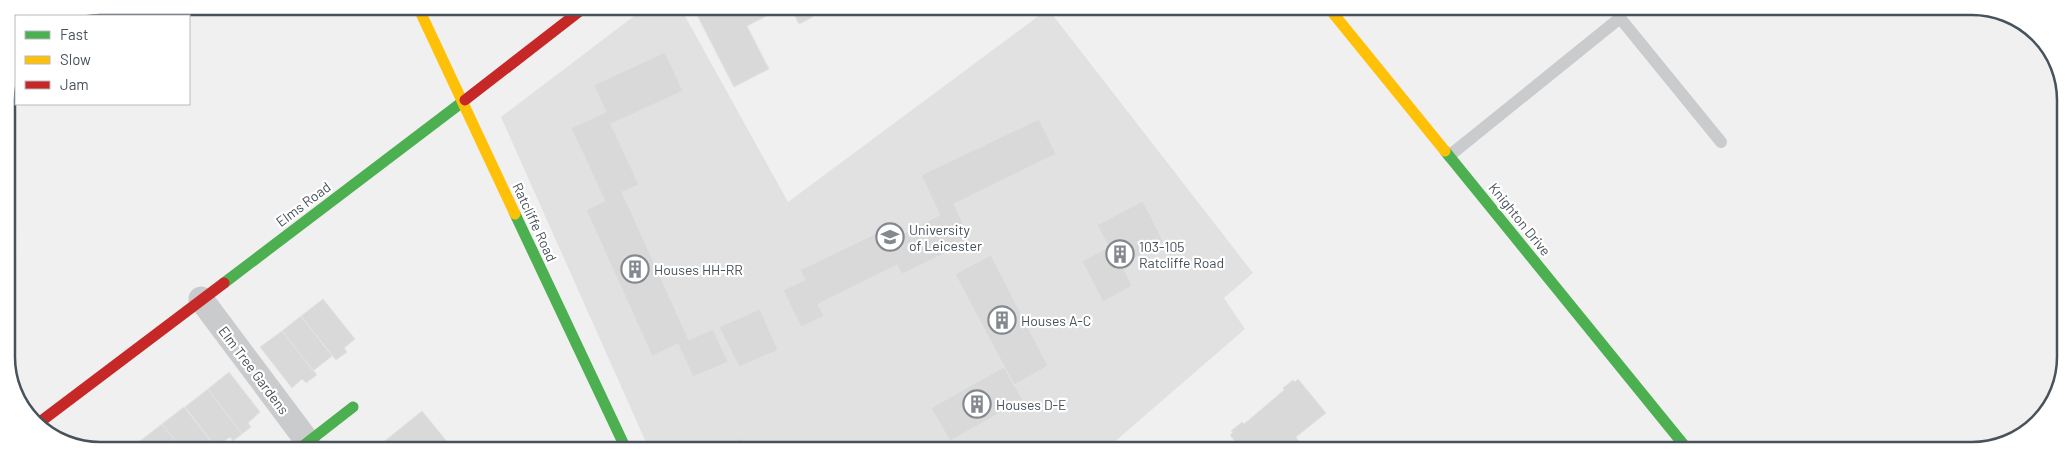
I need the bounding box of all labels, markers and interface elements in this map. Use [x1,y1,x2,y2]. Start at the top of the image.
legend [15,15,190,105]
text: Fast [60,25,88,43]
text: Slow [60,50,91,68]
text: Jam [60,75,89,93]
street label: Elms Road [272,178,334,230]
street label: Knighton Drive [1485,179,1555,259]
street label: Ratcliffe Road [509,180,561,264]
place label: University of Leicester [909,221,982,254]
school or university icon: University of Leicester [875,222,905,252]
place label: 103-105 Ratcliffe Road [1139,238,1224,271]
building icon: 103-105 Ratcliffe Road [1105,239,1135,269]
building icon: Houses HH-RR [620,254,650,284]
place label: Houses HH-RR [654,261,743,278]
building icon: Houses A-C [987,305,1017,335]
place label: Houses A-C [1021,312,1091,329]
street label: Elm Tree Gardens [215,323,293,418]
building icon: Houses D-E [962,389,992,419]
place label: Houses D-E [996,396,1067,413]

